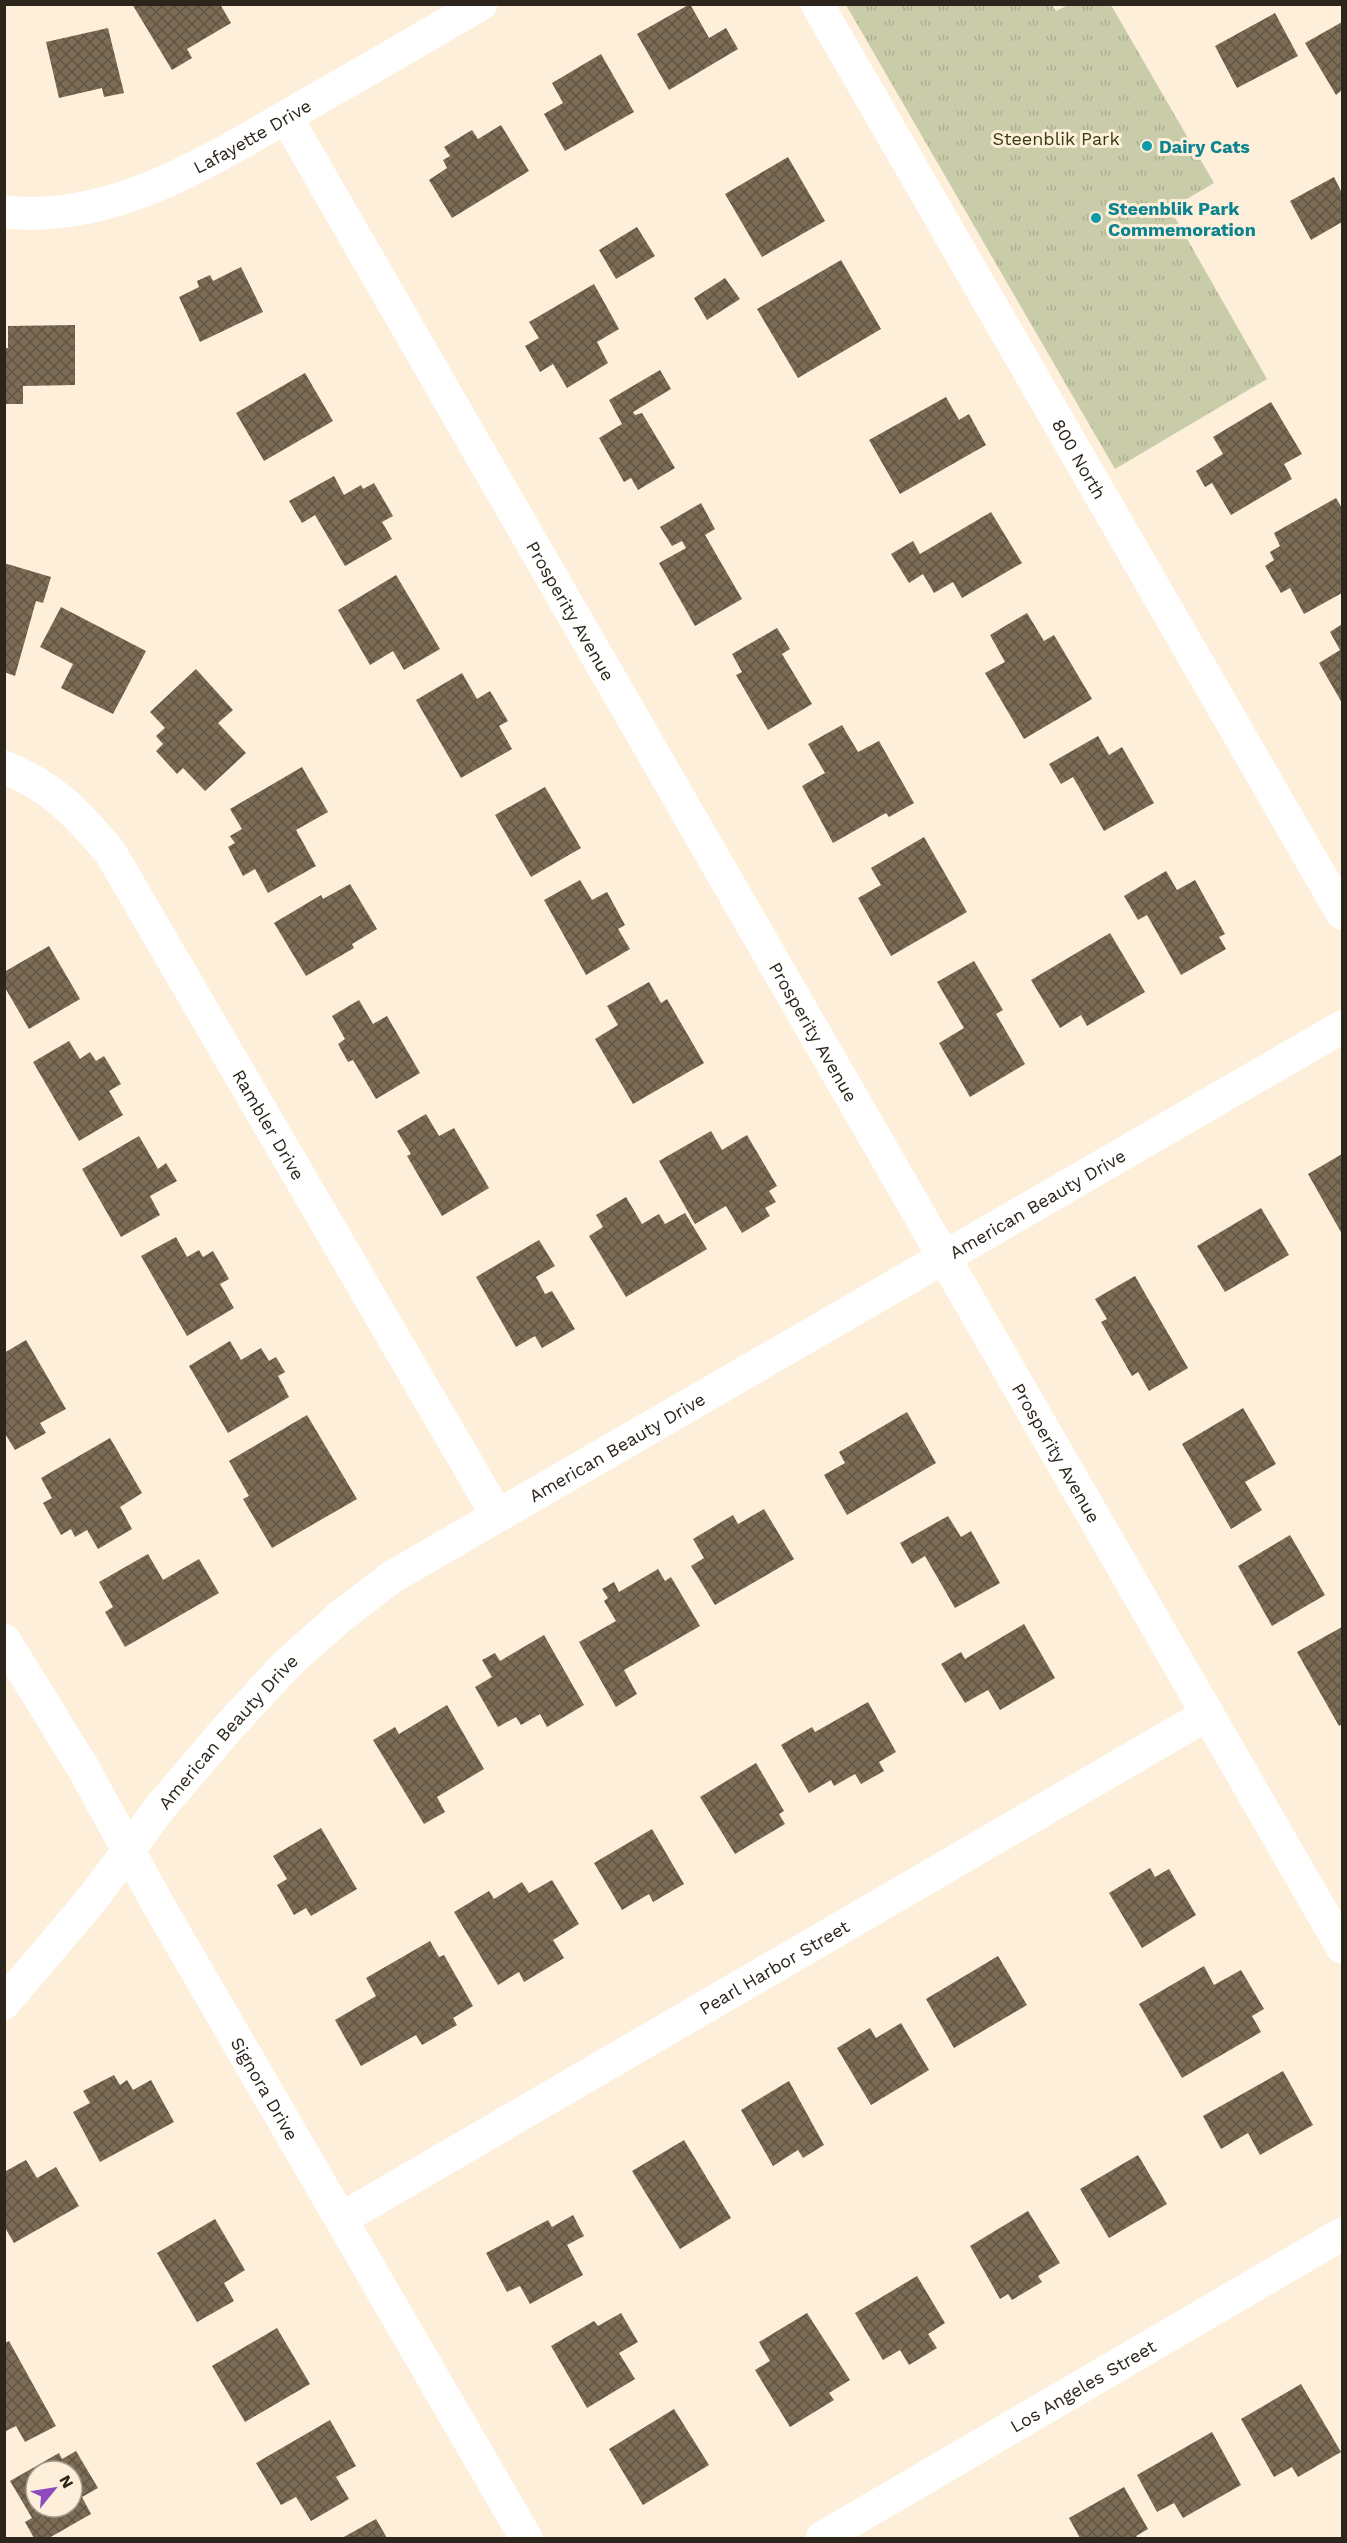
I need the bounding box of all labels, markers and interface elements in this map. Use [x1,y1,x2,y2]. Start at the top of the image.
street label: Lafayette Drive [190,94,314,177]
park label: Steenblik Park [992,128,1120,149]
place label: Dairy Cats [1159,136,1250,157]
marker: Dairy Cats [1140,139,1154,153]
place label: Steenblik Park Commemoration [1108,198,1256,240]
marker: Steenblik Park Commemoration [1089,211,1103,225]
street label: 800 North [1048,415,1111,502]
street label: Prosperity Avenue [522,537,619,684]
street label: Prosperity Avenue [765,958,862,1105]
street label: Rambler Drive [229,1065,309,1184]
street label: American Beauty Drive [945,1144,1129,1263]
street label: Prosperity Avenue [1008,1379,1105,1526]
street label: American Beauty Drive [525,1388,709,1506]
street label: American Beauty Drive [153,1649,302,1813]
street label: Pearl Harbor Street [695,1915,853,2019]
street label: Signora Drive [227,2033,303,2144]
street label: Los Angeles Street [1006,2335,1160,2436]
north arrow [24,2459,84,2519]
text: N [55,2472,78,2492]

